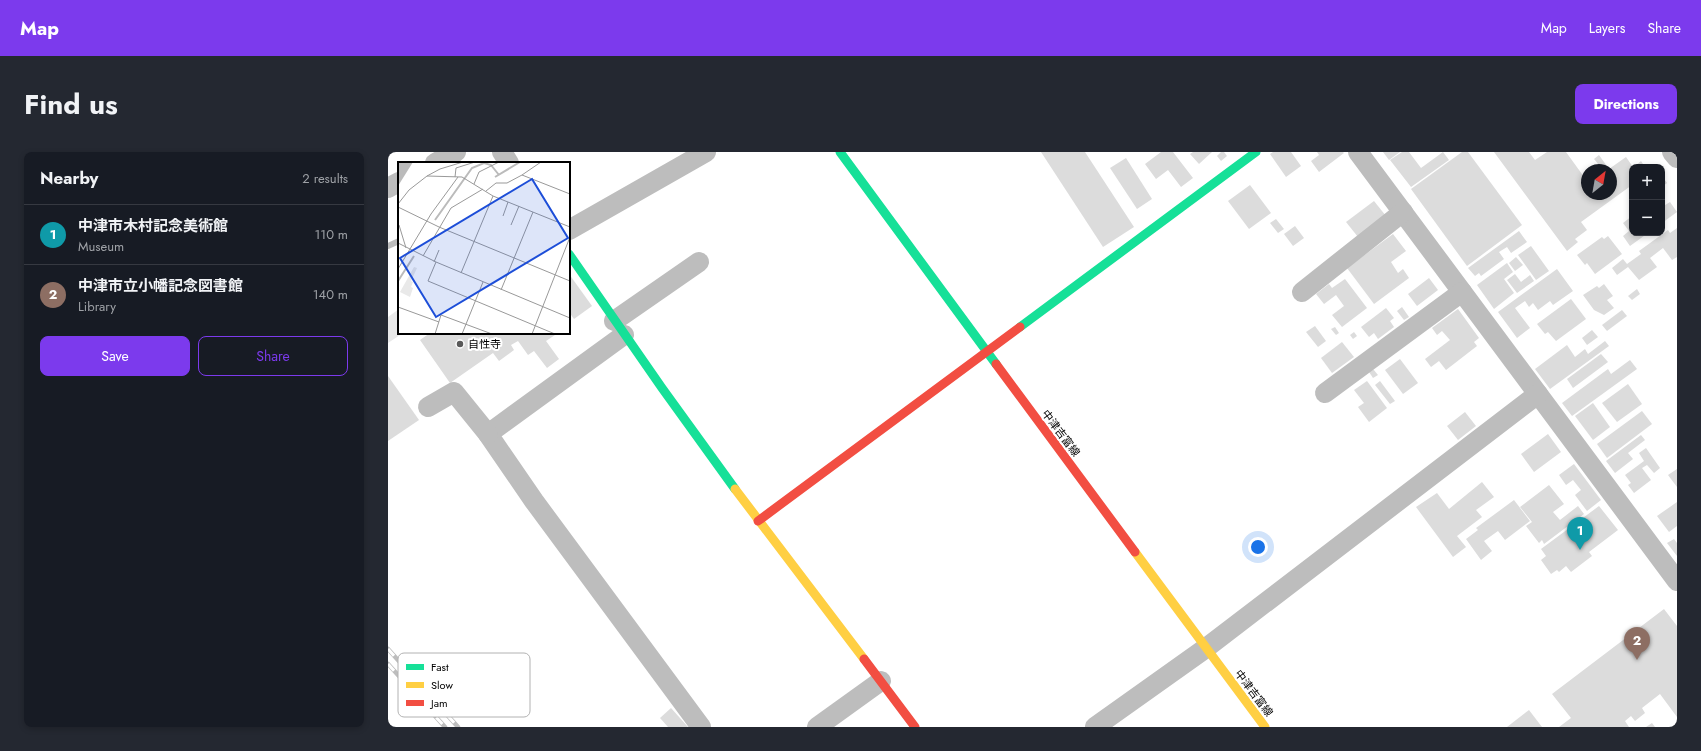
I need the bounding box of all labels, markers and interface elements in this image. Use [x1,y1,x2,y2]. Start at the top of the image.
text: Map [20,15,59,42]
text: Map [1541,18,1567,38]
text: Layers [1589,18,1625,38]
text: Share [1647,18,1681,38]
text: Find us [24,84,118,125]
button: Directions [1575,84,1677,124]
inset map [398,162,570,334]
north arrow [1581,164,1617,200]
map controls [1629,164,1665,236]
button: + [1629,164,1665,200]
text: Nearby [40,166,98,190]
text: 2 results [302,169,348,188]
button: − [1629,200,1665,236]
text: 中津市木村記念美術館 [78,215,228,237]
text: 1 [50,225,56,244]
text: 110 m [314,225,348,244]
text: Museum [78,237,124,256]
text: 中津市立小幡記念図書館 [78,275,243,297]
text: 2 [49,285,57,304]
text: 140 m [313,285,348,304]
text: Library [78,297,116,316]
button: Save [40,336,190,376]
button: Share [198,336,348,376]
place label: 自性寺 [468,336,501,352]
marker: 自性寺 [455,339,465,349]
street label: 中津吉富線 [1038,406,1084,460]
pin: 1 [1567,517,1593,550]
your location [1248,537,1268,557]
pin: 2 [1624,627,1650,660]
legend [398,653,530,717]
text: Fast [431,659,449,675]
street label: 中津吉富線 [1231,666,1277,720]
text: Slow [431,677,453,693]
text: Jam [429,695,448,711]

